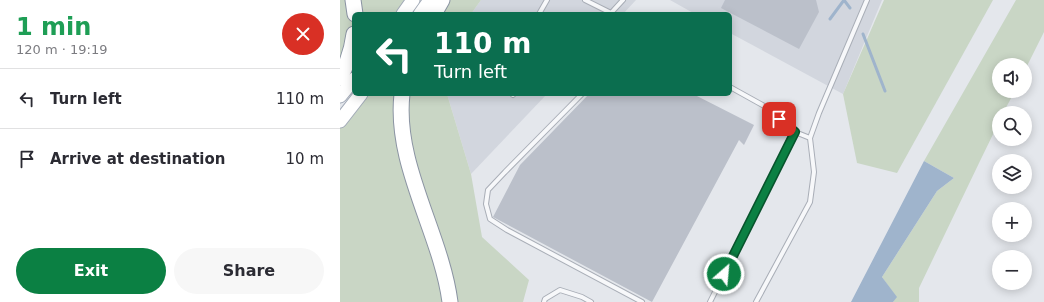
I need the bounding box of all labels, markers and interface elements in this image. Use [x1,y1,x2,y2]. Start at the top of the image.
text: 1 min [16,13,91,41]
button: close [282,13,324,55]
text: 110 m [434,27,531,60]
icon: left [368,28,420,80]
text: 120 m · 19:19 [16,42,107,57]
map controls [992,58,1032,290]
button: sound [992,58,1032,98]
text: Turn left [434,61,507,82]
icon: left [16,88,38,110]
text: Turn left [50,90,122,108]
text: 110 m [276,90,324,108]
pin [762,102,796,136]
button: search [992,106,1032,146]
icon: arrive [768,108,790,130]
icon: arrive [16,148,38,170]
text: Arrive at destination [50,150,225,168]
text: 10 m [286,150,324,168]
button: layers [992,154,1032,194]
button: + [992,202,1032,242]
button: Exit [16,248,166,294]
button: Share [174,248,324,294]
button: − [992,250,1032,290]
position arrow [703,253,745,295]

